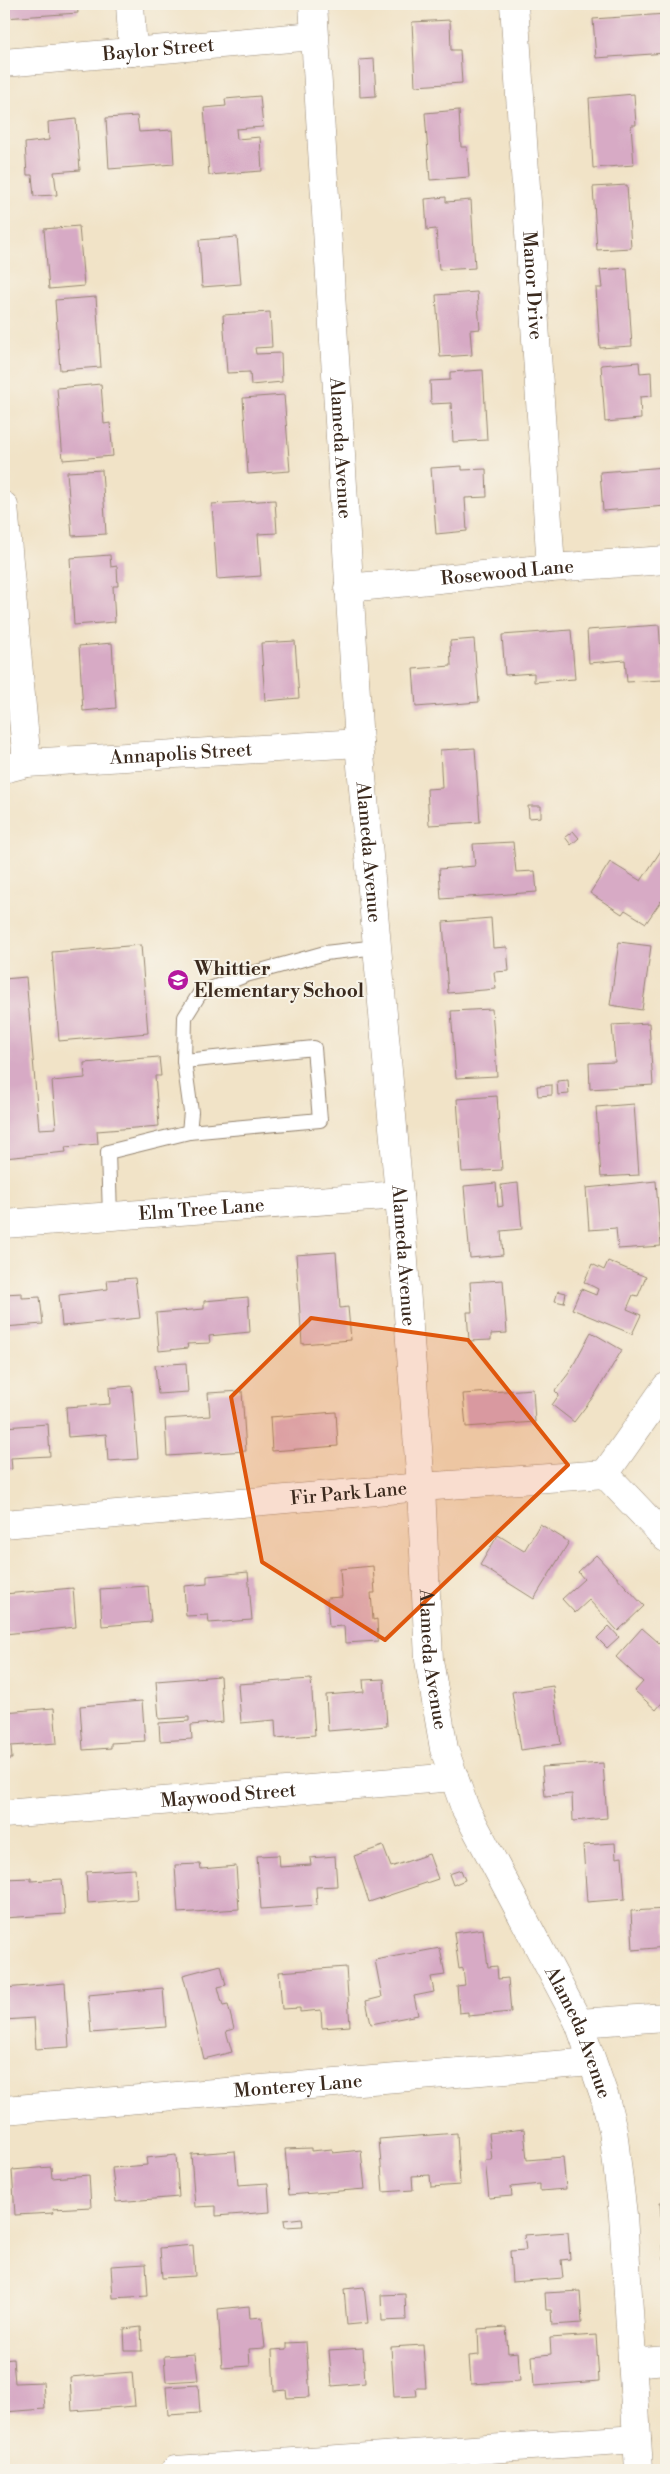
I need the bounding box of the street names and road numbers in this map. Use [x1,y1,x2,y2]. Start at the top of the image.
street label: Baylor Street [101,33,216,66]
street label: Manor Drive [517,230,548,341]
street label: Alameda Avenue [324,376,357,520]
street label: Rosewood Lane [440,554,575,591]
street label: Annapolis Street [108,737,253,770]
street label: Alameda Avenue [350,780,387,924]
street label: Alameda Avenue [386,1183,421,1327]
street label: Elm Tree Lane [138,1193,265,1226]
street label: Fir Park Lane [289,1476,408,1511]
street label: Alameda Avenue [414,1588,453,1732]
street label: Maywood Street [159,1778,297,1813]
street label: Alameda Avenue [539,1962,616,2102]
street label: Monterey Lane [233,2069,363,2103]

